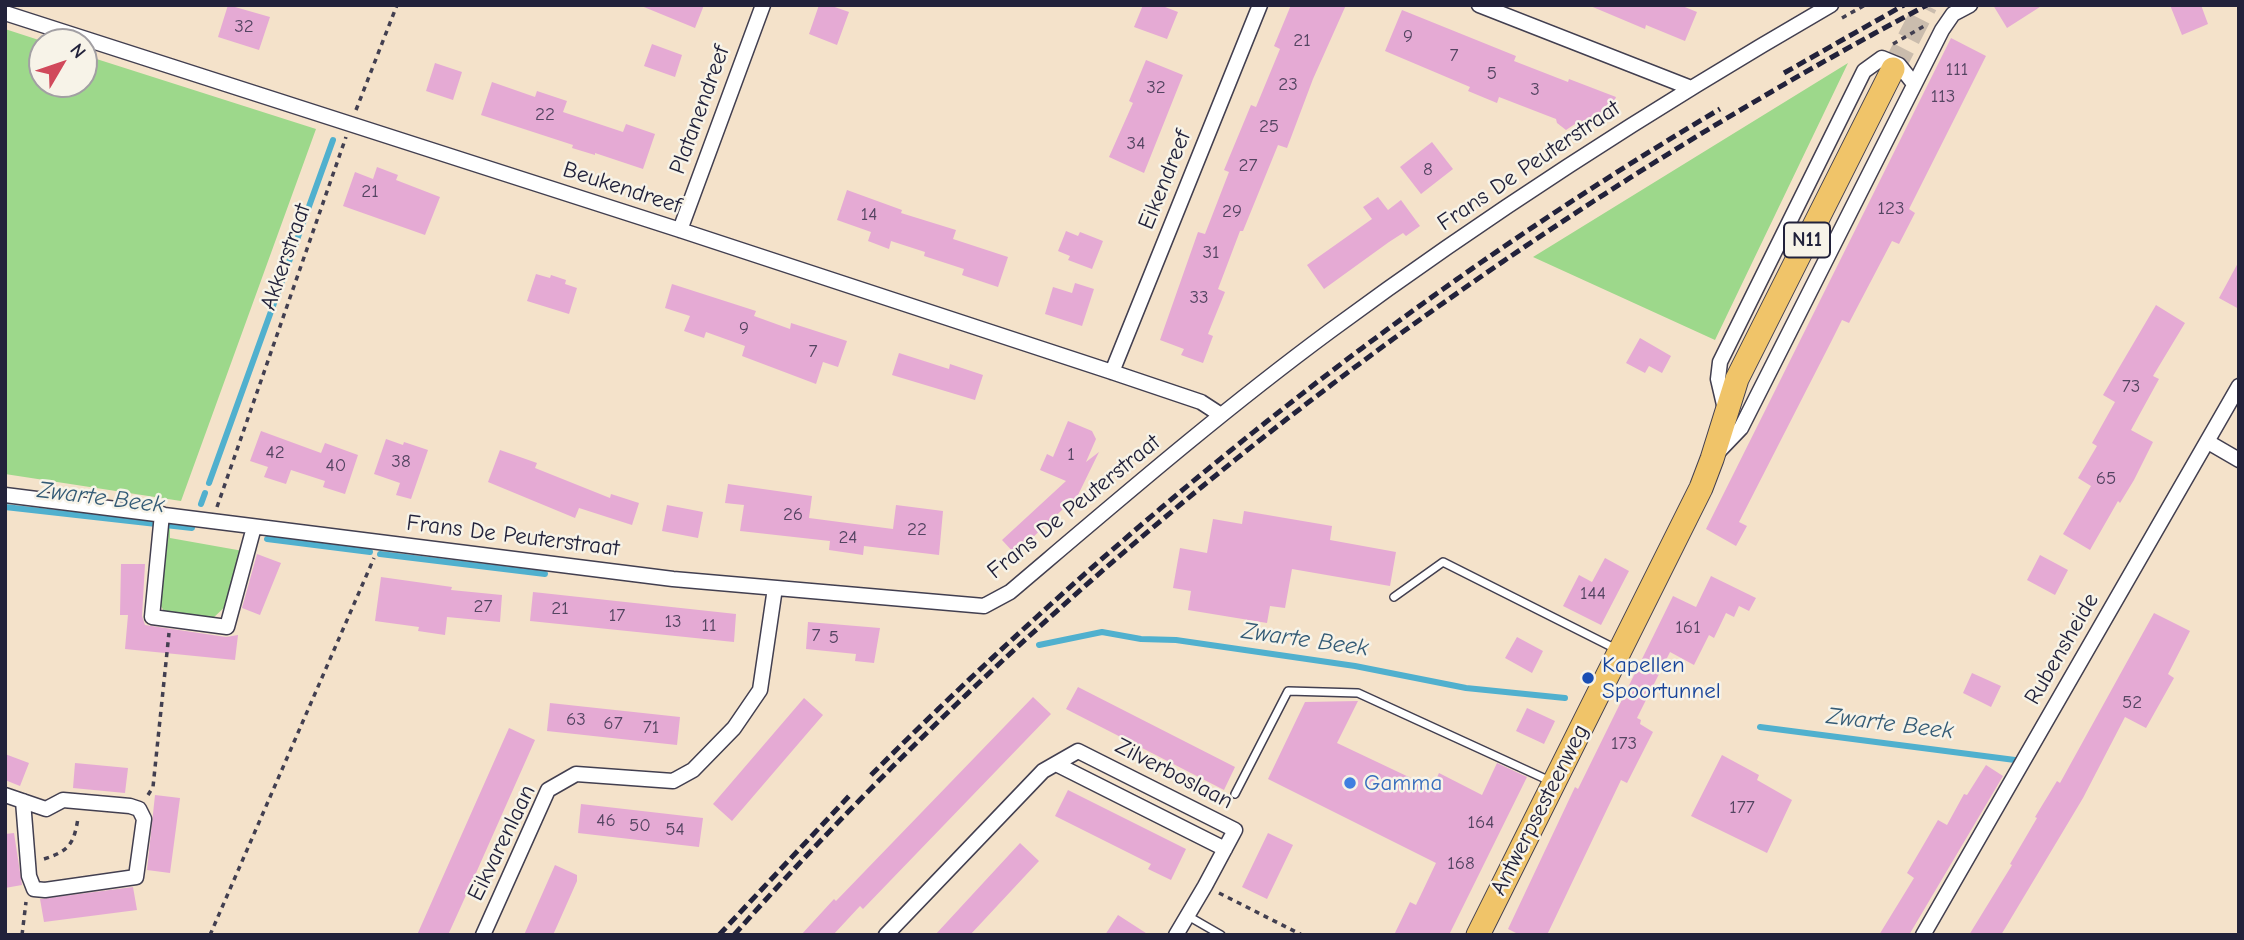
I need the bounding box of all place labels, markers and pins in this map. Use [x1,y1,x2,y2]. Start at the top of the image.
place label: Kapellen Spoortunnel [1602,651,1721,705]
marker: Kapellen Spoortunnel [1580,670,1596,686]
place label: Gamma [1364,769,1442,797]
marker: Gamma [1342,775,1358,791]

